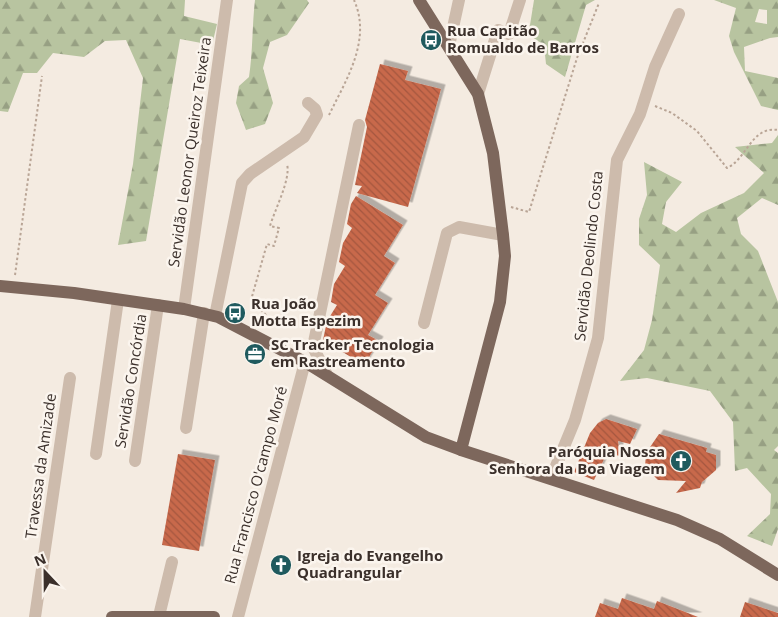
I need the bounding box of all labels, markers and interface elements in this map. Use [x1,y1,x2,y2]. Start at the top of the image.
place label: Rua Capitão Romualdo de Barros [447,20,599,57]
bus stop icon: Rua Capitão Romualdo de Barros [419,28,443,52]
street label: Servidão Leonor Queiroz Teixeira [163,36,215,268]
street label: Servidão Deolindo Costa [569,170,607,342]
place label: Rua João Motta Espezim [251,293,361,330]
bus stop icon: Rua João Motta Espezim [223,301,247,325]
street label: Servidão Concórdia [110,312,151,449]
place label: SC Tracker Tecnologia em Rastreamento [271,334,434,371]
office icon: SC Tracker Tecnologia em Rastreamento [243,342,267,366]
street label: Rua Francisco O'campo Moré [219,384,291,586]
street label: Travessa da Amizade [20,392,60,540]
place label: Paróquia Nossa Senhora da Boa Viagem [489,441,665,478]
church icon: Paróquia Nossa Senhora da Boa Viagem [669,449,693,473]
place label: Igreja do Evangelho Quadrangular [297,545,443,582]
north arrow [20,547,70,597]
text: N [31,549,49,570]
church icon: Igreja do Evangelho Quadrangular [269,553,293,577]

